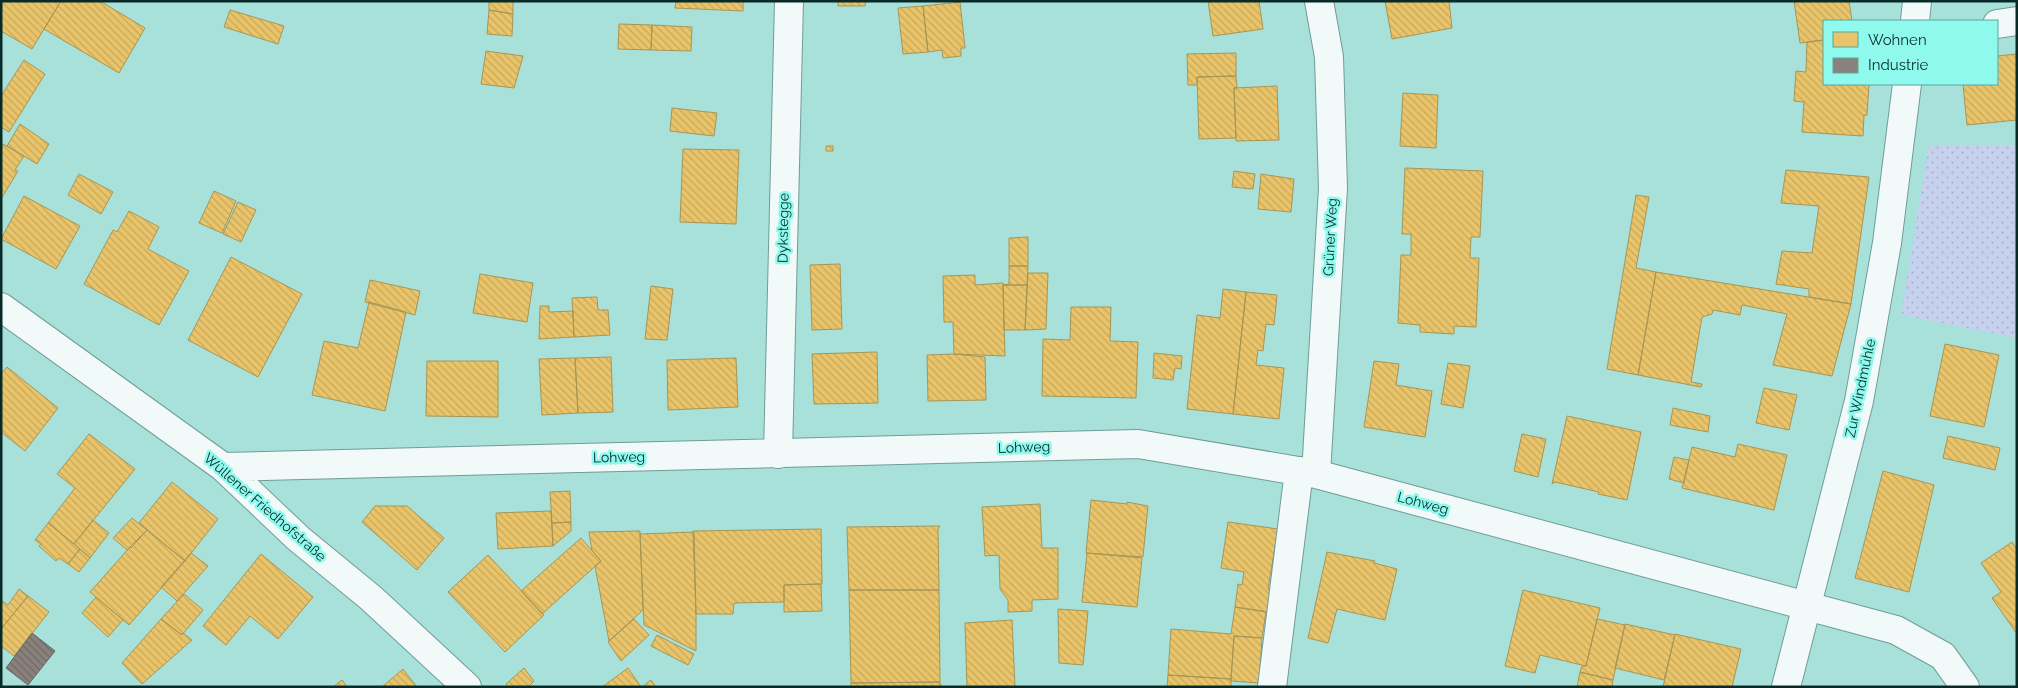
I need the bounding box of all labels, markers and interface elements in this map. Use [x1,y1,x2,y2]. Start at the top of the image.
legend [1823,20,1998,85]
text: Wohnen [1868,31,1927,49]
text: Industrie [1868,56,1929,74]
street label: Dykstegge [774,193,792,263]
street label: Grüner Weg [1320,198,1340,276]
street label: Zur Windmühle [1842,337,1878,439]
street label: Lohweg [998,438,1050,456]
street label: Lohweg [593,449,645,465]
street label: Wüllener Friedhofstraße [201,450,329,564]
street label: Lohweg [1396,489,1450,517]

